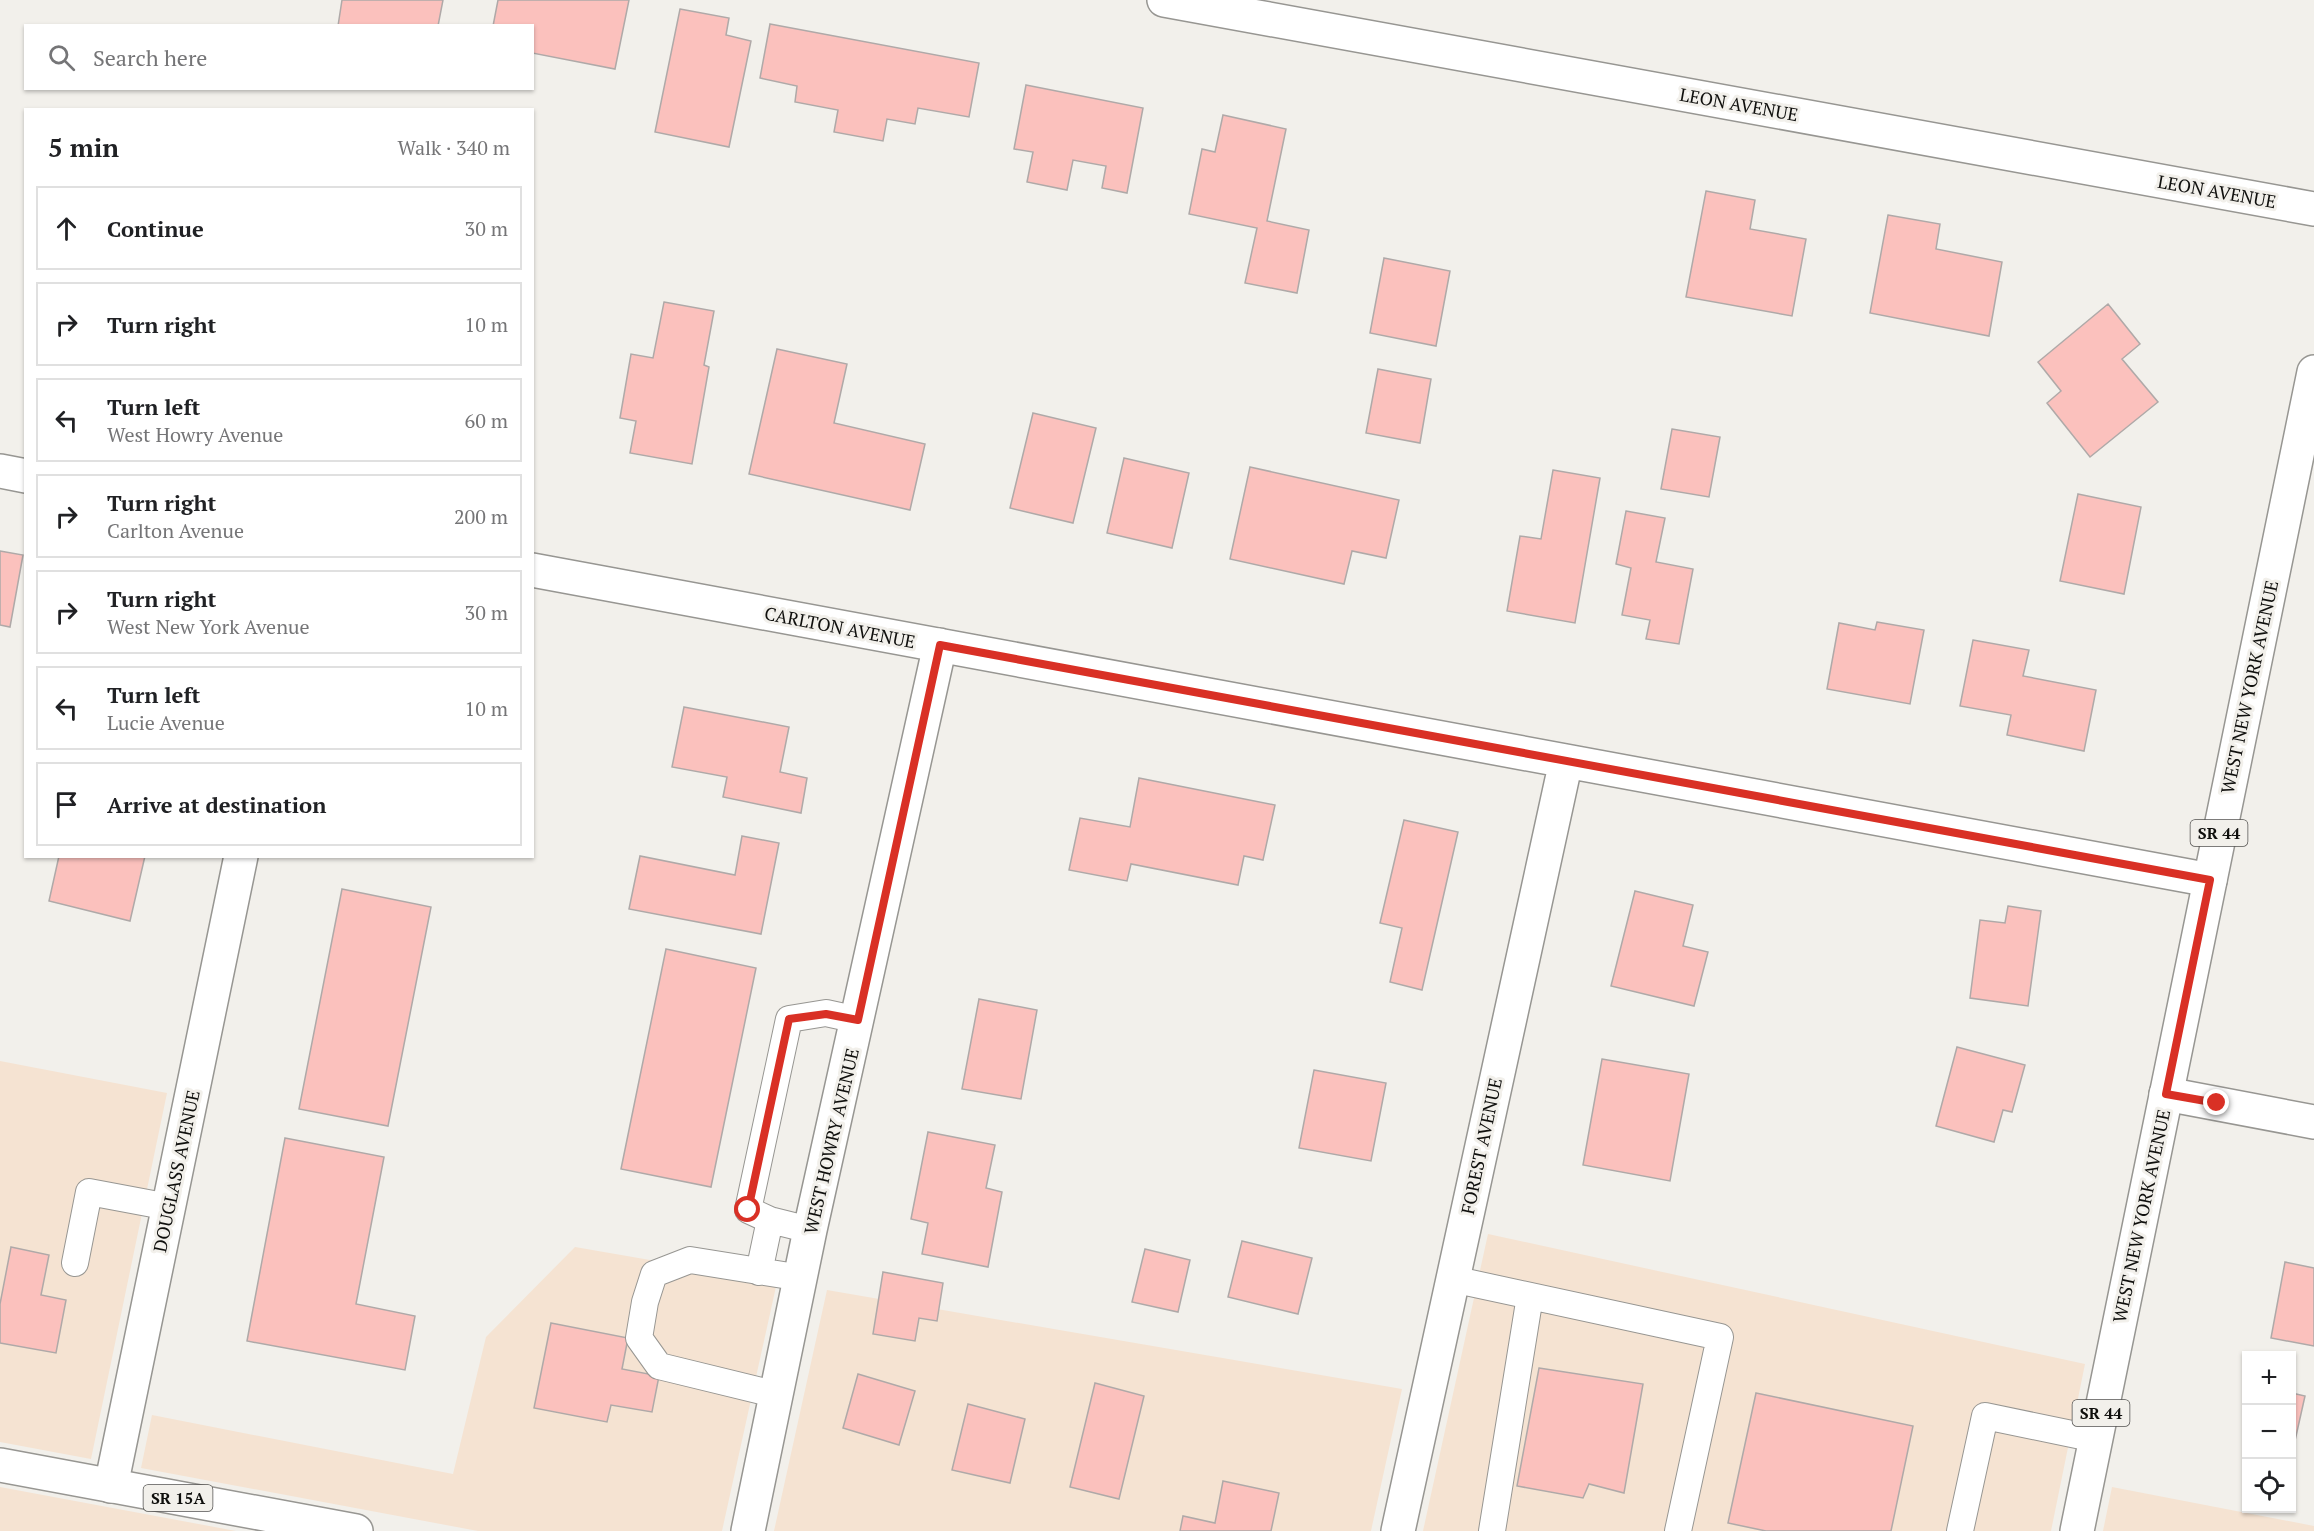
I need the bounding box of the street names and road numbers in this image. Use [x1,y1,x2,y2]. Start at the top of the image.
street label: LEON AVENUE [1678,82,1800,126]
street label: LEON AVENUE [2156,169,2278,213]
street label: WEST NEW YORK AVENUE [2215,578,2283,796]
street label: CARLTON AVENUE [762,601,918,653]
road number: SR 44 [2190,820,2248,846]
street label: WEST HOWRY AVENUE [798,1046,864,1236]
street label: FOREST AVENUE [1455,1076,1507,1216]
street label: DOUGLASS AVENUE [147,1088,205,1254]
street label: WEST NEW YORK AVENUE [2107,1107,2175,1325]
road number: SR 44 [2072,1400,2130,1426]
road number: SR 15A [144,1485,213,1511]

